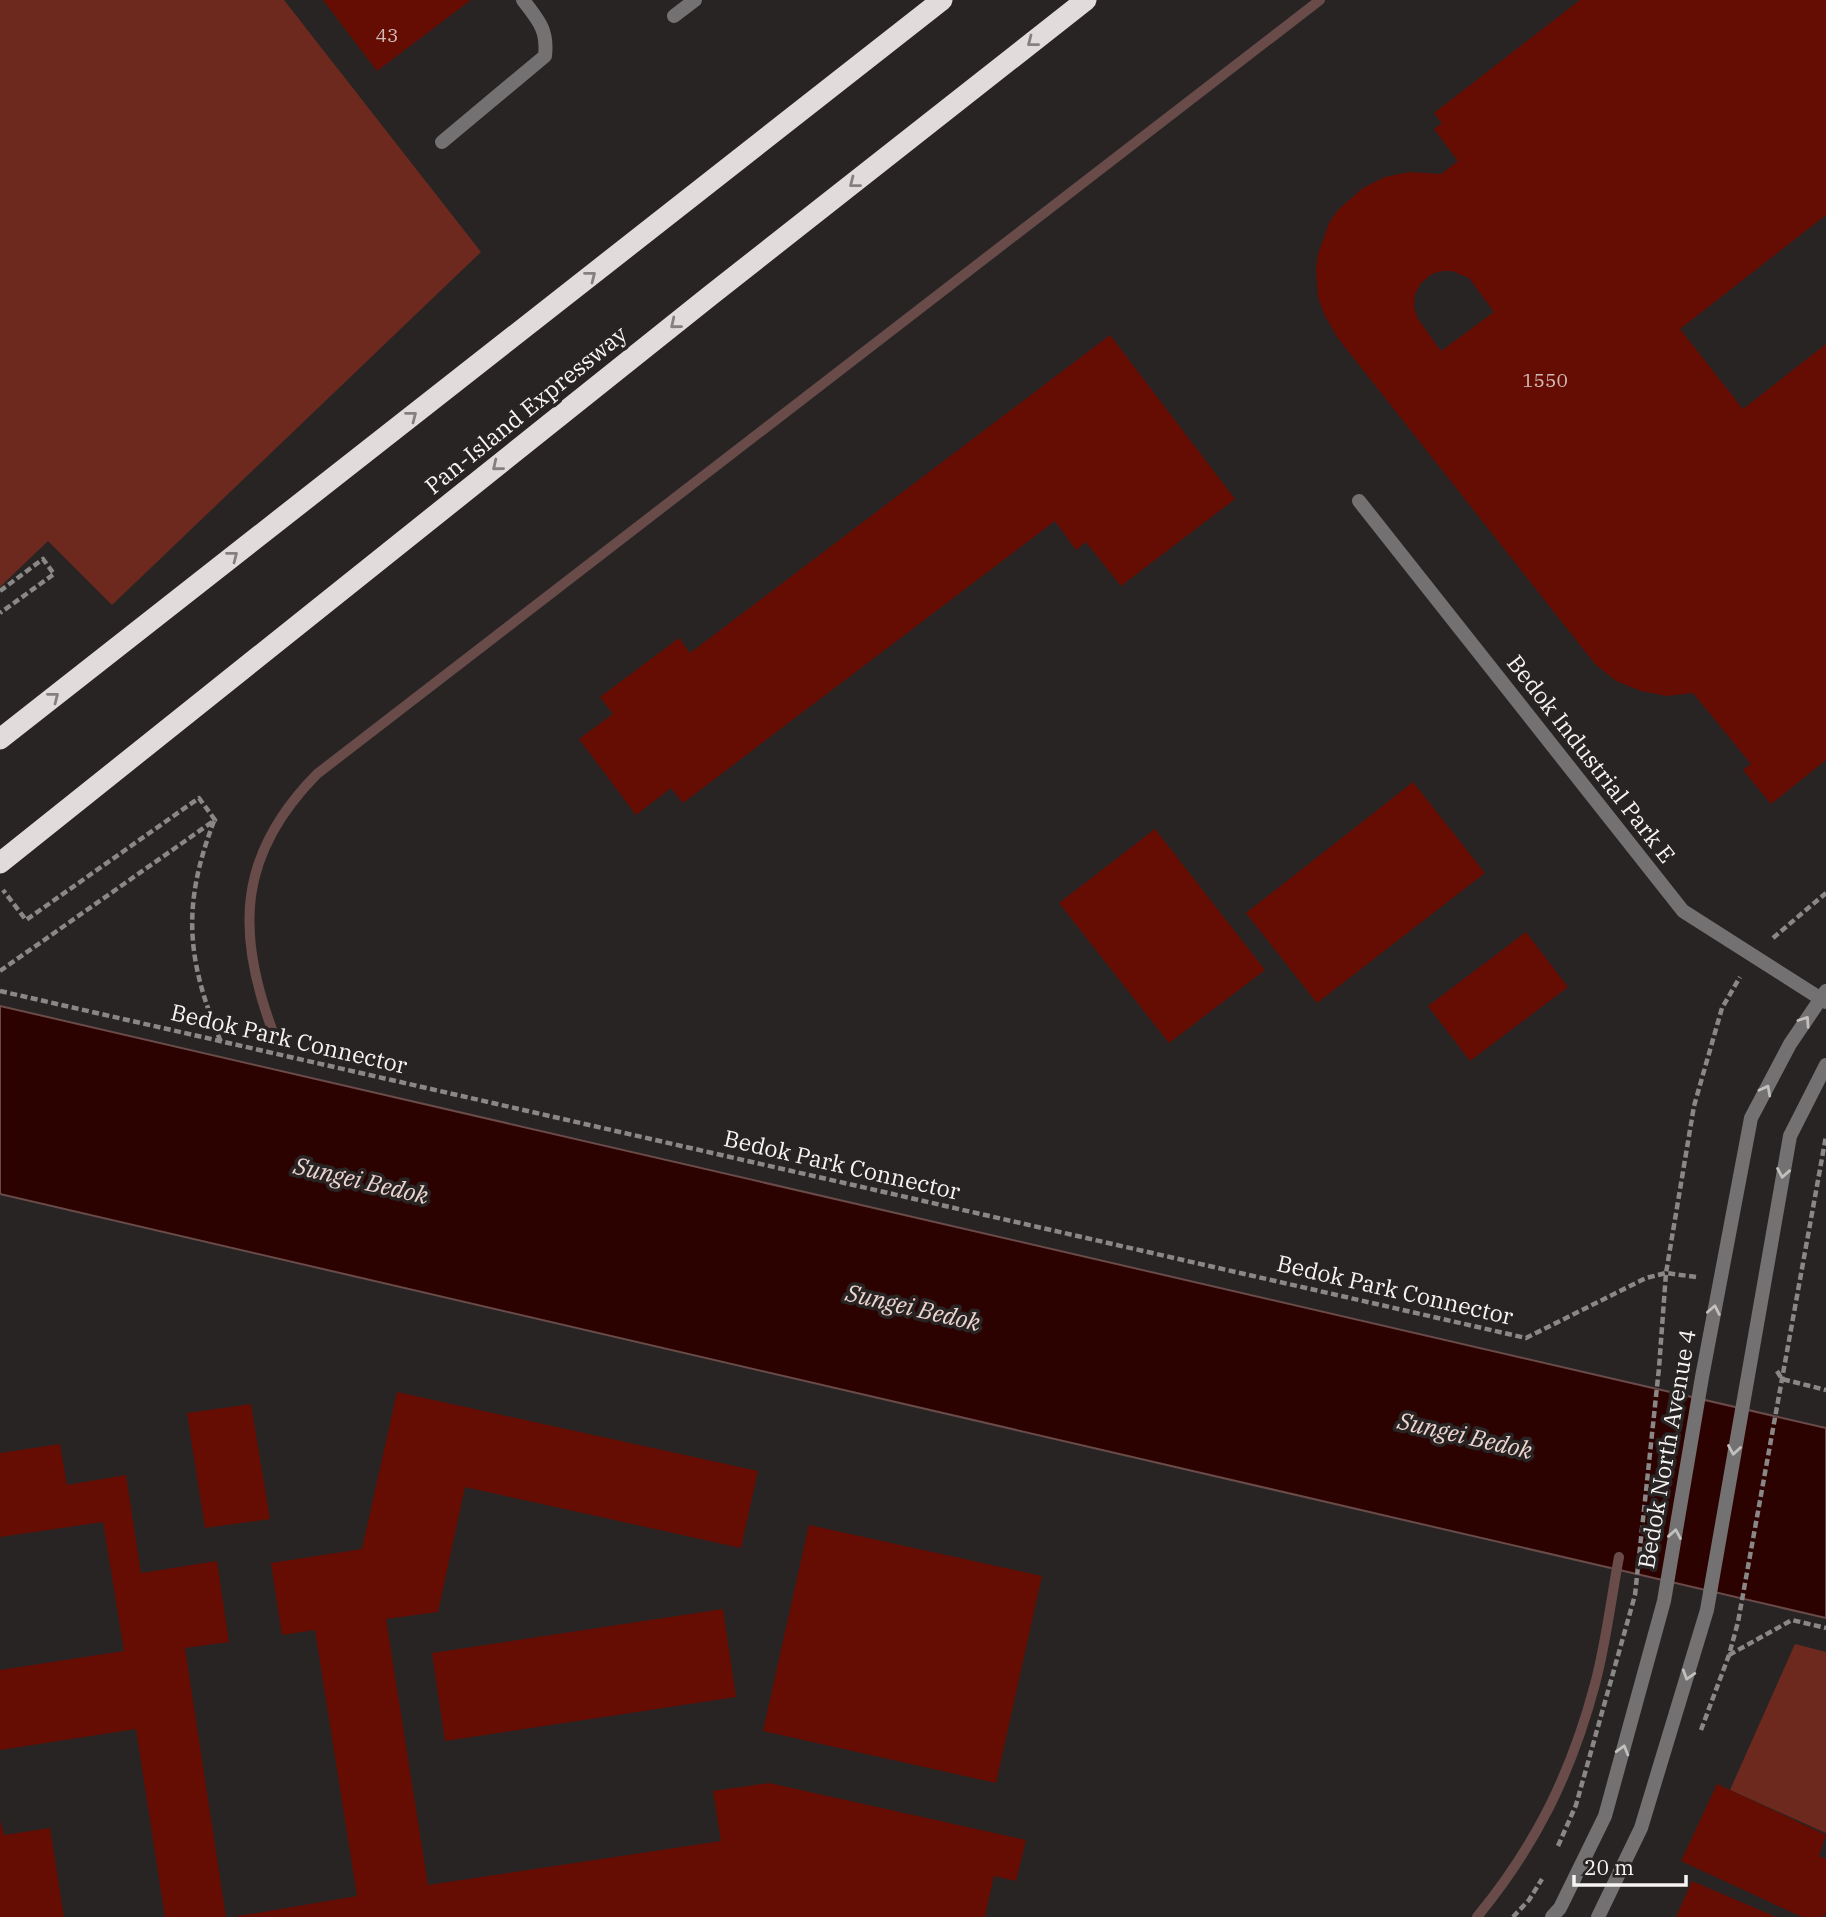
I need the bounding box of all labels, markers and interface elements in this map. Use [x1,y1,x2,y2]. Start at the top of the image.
house number: 43 [376,23,398,47]
one-way arrow [1028,34,1040,47]
one-way arrow [849,175,862,187]
one-way arrow [583,271,596,284]
one-way arrow [671,316,684,328]
street label: Pan-Island Expressway [418,318,633,500]
house number: 1550 [1522,368,1568,392]
one-way arrow [404,411,416,424]
one-way arrow [493,458,506,470]
one-way arrow [225,552,237,565]
street label: Bedok Industrial Park E [1501,648,1682,869]
one-way arrow [46,692,58,705]
street label: Bedok Park Connector [168,996,410,1080]
one-way arrow [1797,1016,1810,1029]
one-way arrow [1757,1085,1771,1097]
street label: Bedok Park Connector [721,1122,963,1206]
water label: Sungei Bedok [290,1149,432,1211]
one-way arrow [1776,1167,1791,1179]
street label: Bedok Park Connector [1274,1247,1516,1331]
water label: Sungei Bedok [842,1276,984,1338]
one-way arrow [1706,1304,1721,1316]
street label: Bedok North Avenue 4 [1630,1327,1702,1571]
water label: Sungei Bedok [1394,1404,1536,1466]
one-way arrow [1727,1445,1742,1456]
one-way arrow [1667,1528,1682,1540]
one-way arrow [1681,1669,1696,1681]
one-way arrow [1615,1745,1629,1757]
scale bar [1574,1843,1686,1887]
text: 20 m [1584,1853,1634,1881]

